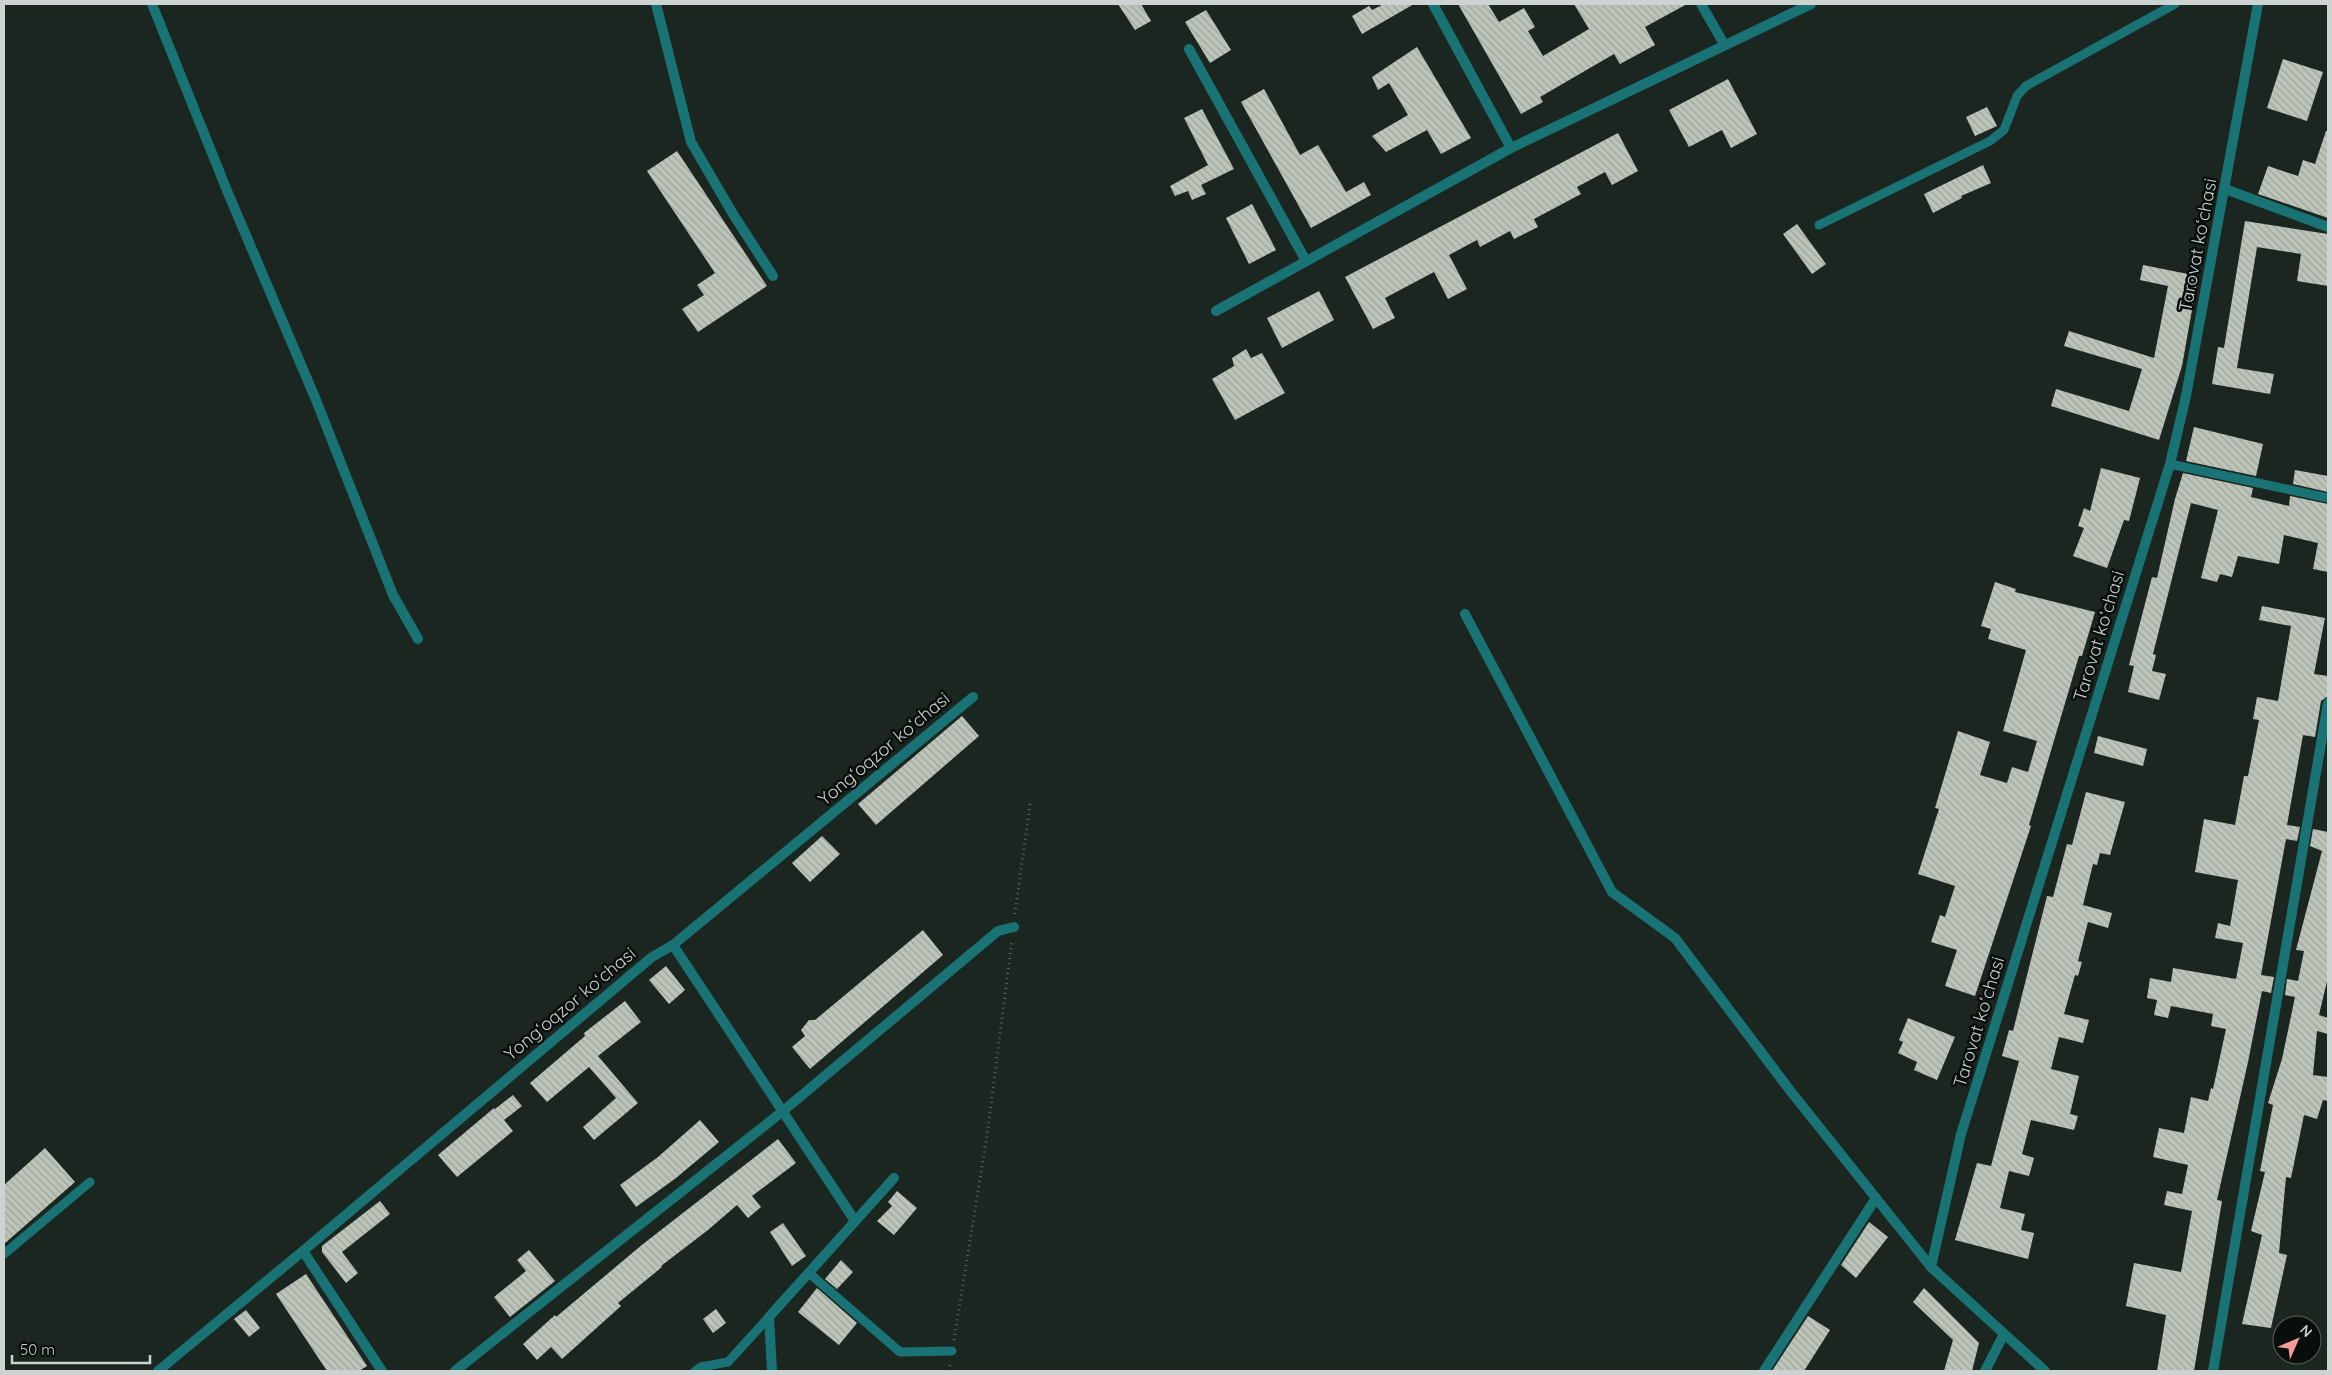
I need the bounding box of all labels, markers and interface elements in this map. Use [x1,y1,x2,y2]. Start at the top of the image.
street label: Tarovat koʻchasi [2173,176,2222,313]
street label: Tarovat koʻchasi [2068,568,2129,704]
street label: Yongʻoqzor koʻchasi [813,687,954,810]
street label: Yongʻoqzor koʻchasi [499,942,640,1065]
street label: Tarovat koʻchasi [1948,954,2009,1090]
north arrow [2272,1315,2322,1365]
text: N [2296,1321,2316,1341]
scale bar [12,1332,150,1364]
text: 50 m [20,1340,55,1359]

